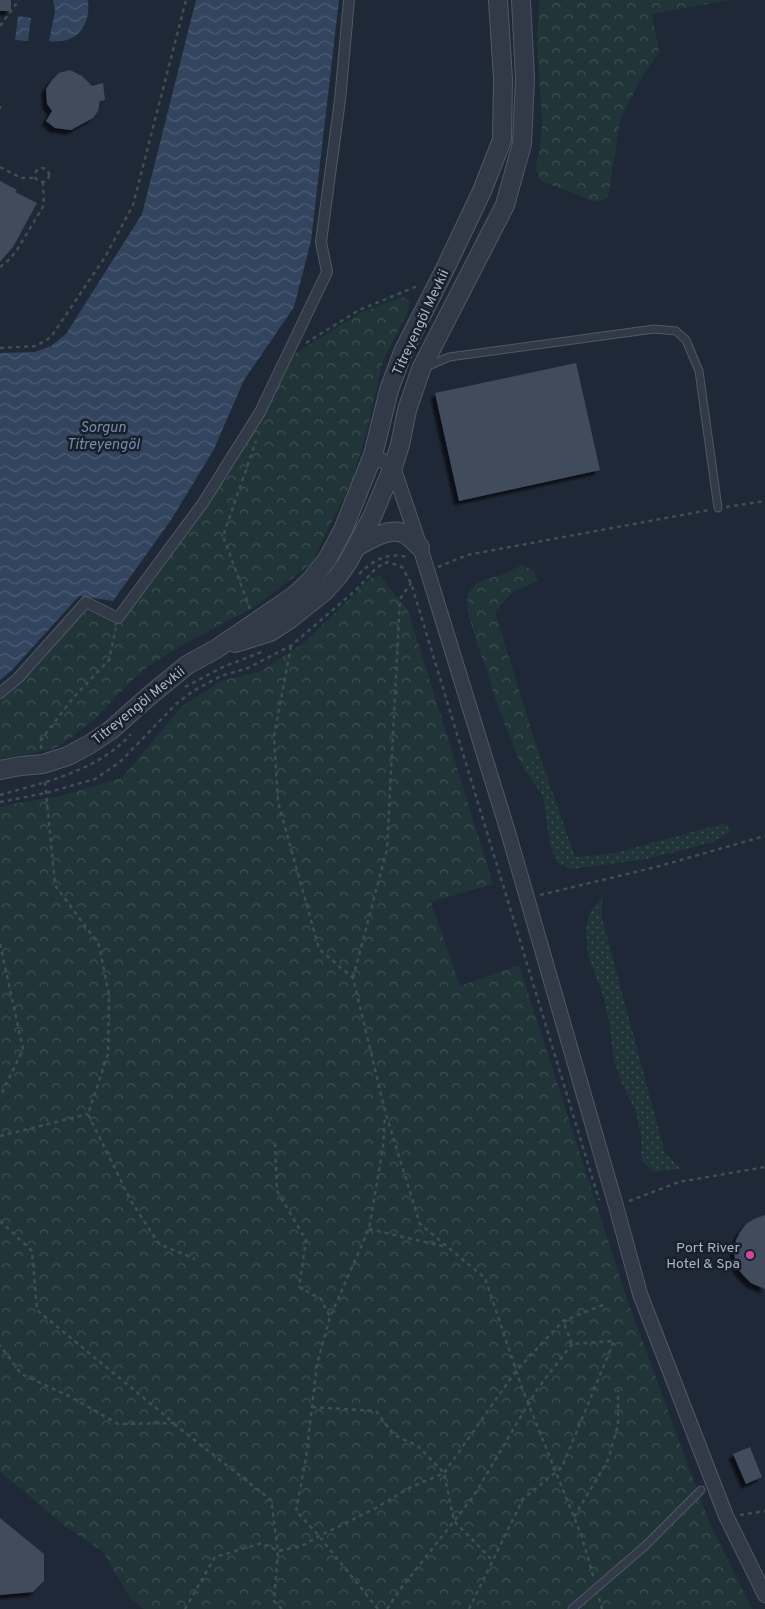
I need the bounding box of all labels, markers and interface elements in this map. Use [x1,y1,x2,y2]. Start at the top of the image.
street label: Titreyengöl Mevkii [389,267,453,378]
water label: Sorgun Titreyengöl [66,419,141,455]
street label: Titreyengöl Mevkii [89,663,189,749]
place label: Port River Hotel & Spa [666,1240,741,1273]
marker: Port River Hotel & Spa [744,1249,756,1261]

